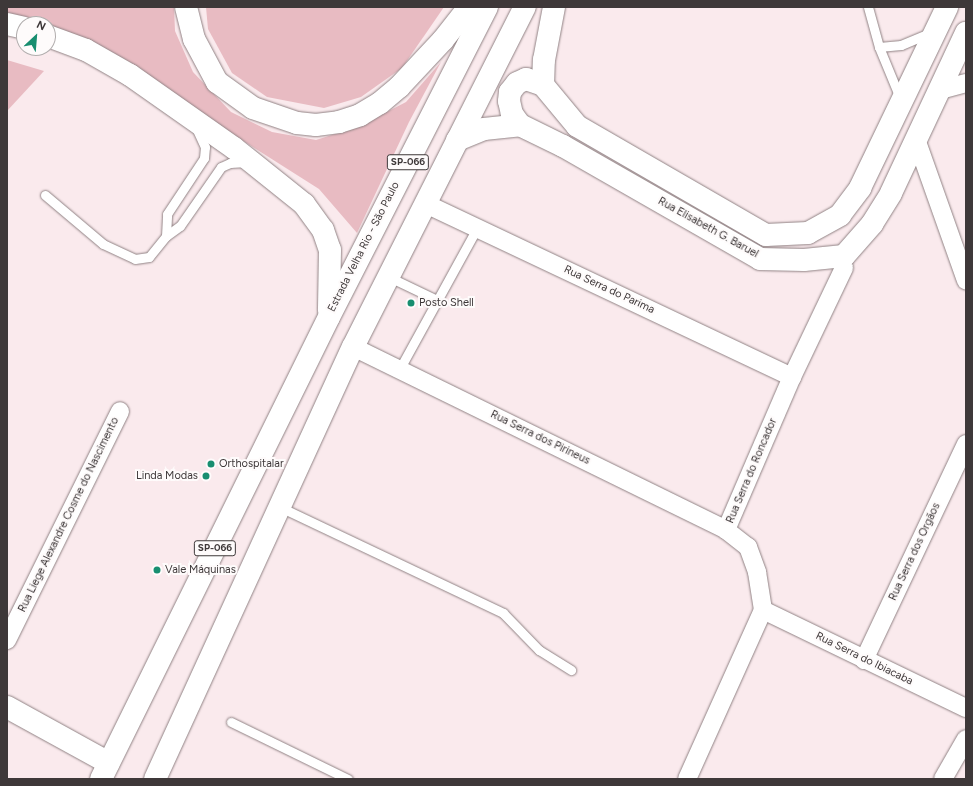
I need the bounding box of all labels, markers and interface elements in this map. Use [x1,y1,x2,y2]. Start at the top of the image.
north arrow [16,16,56,56]
text: N [34,18,48,33]
road number: SP-066 [386,154,430,170]
street label: Estrada Velha Rio - São Paulo [325,180,403,314]
street label: Rua Elisabeth G. Baruel [655,195,761,261]
street label: Rua Serra do Parima [562,263,656,317]
place label: Posto Shell [419,296,474,310]
marker: Posto Shell [406,298,416,308]
street label: Rua Serra dos Pirineus [488,408,592,468]
street label: Rua Liege Alexandre Cosme do Nascimento [16,415,122,615]
street label: Rua Serra do Roncador [724,416,780,526]
place label: Orthospitalar [219,457,284,471]
marker: Orthospitalar [206,459,216,469]
place label: Linda Modas [136,469,198,483]
marker: Linda Modas [201,471,211,481]
street label: Rua Serra dos Orgãos [887,501,943,603]
road number: SP-066 [193,540,237,556]
place label: Vale Máquinas [165,563,236,577]
marker: Vale Máquinas [152,565,162,575]
street label: Rua Serra do Ibiacaba [813,630,915,688]

